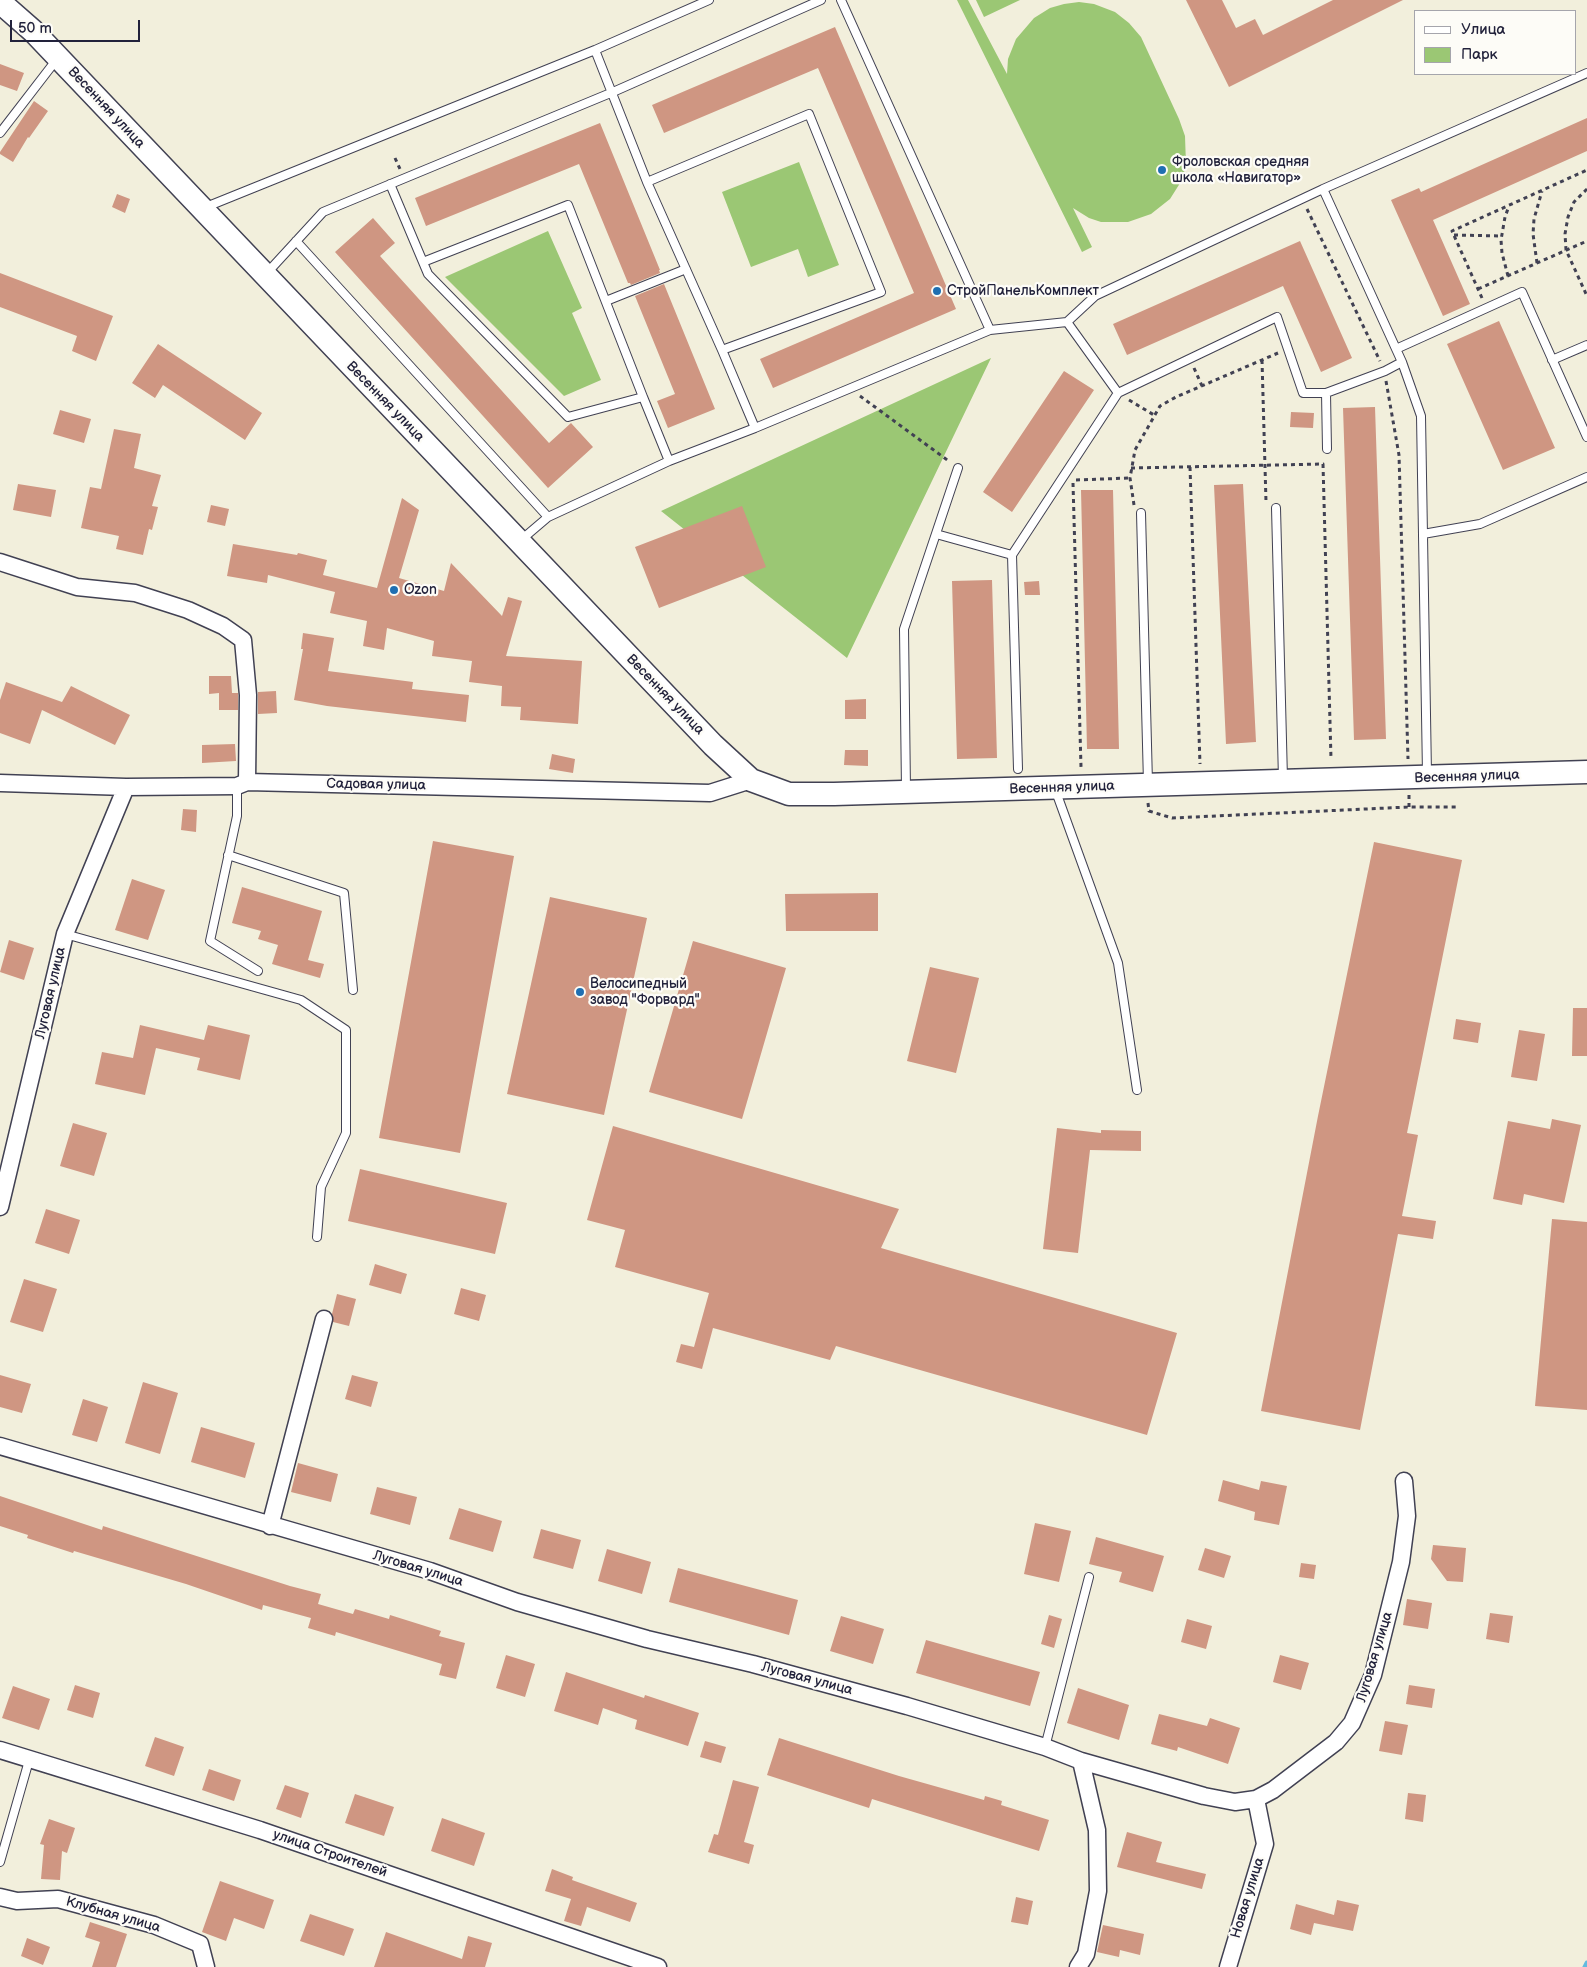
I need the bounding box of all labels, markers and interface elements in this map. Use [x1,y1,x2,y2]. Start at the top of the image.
scale bar [12,10,142,42]
legend [1414,10,1577,75]
text: 50 m [18,19,52,38]
text: Улица [1461,20,1505,39]
text: Парк [1461,45,1498,64]
street label: Весенняя улица [64,64,148,152]
place label: Фроловская средняя школа «Навигатор» [1172,154,1309,186]
marker: Фроловская средняя школа «Навигатор» [1156,164,1168,176]
place label: СтройПанельКомплект [947,283,1099,299]
marker: СтройПанельКомплект [931,285,943,297]
street label: Весенняя улица [342,358,428,446]
place label: Ozon [404,582,437,598]
marker: Ozon [388,584,400,596]
street label: Весенняя улица [622,651,708,739]
street label: Весенняя улица [1414,767,1520,787]
street label: Садовая улица [326,776,426,794]
street label: Весенняя улица [1009,778,1115,798]
street label: Луговая улица [32,945,70,1041]
place label: Велосипедный завод "Форвард" [590,976,700,1009]
marker: Велосипедный завод "Форвард" [574,986,586,998]
street label: Луговая улица [371,1547,465,1591]
street label: Луговая улица [1353,1610,1397,1704]
street label: Луговая улица [760,1659,854,1699]
street label: улица Строителей [271,1827,389,1881]
street label: Новая улица [1228,1856,1268,1940]
street label: Клубная улица [64,1893,162,1937]

